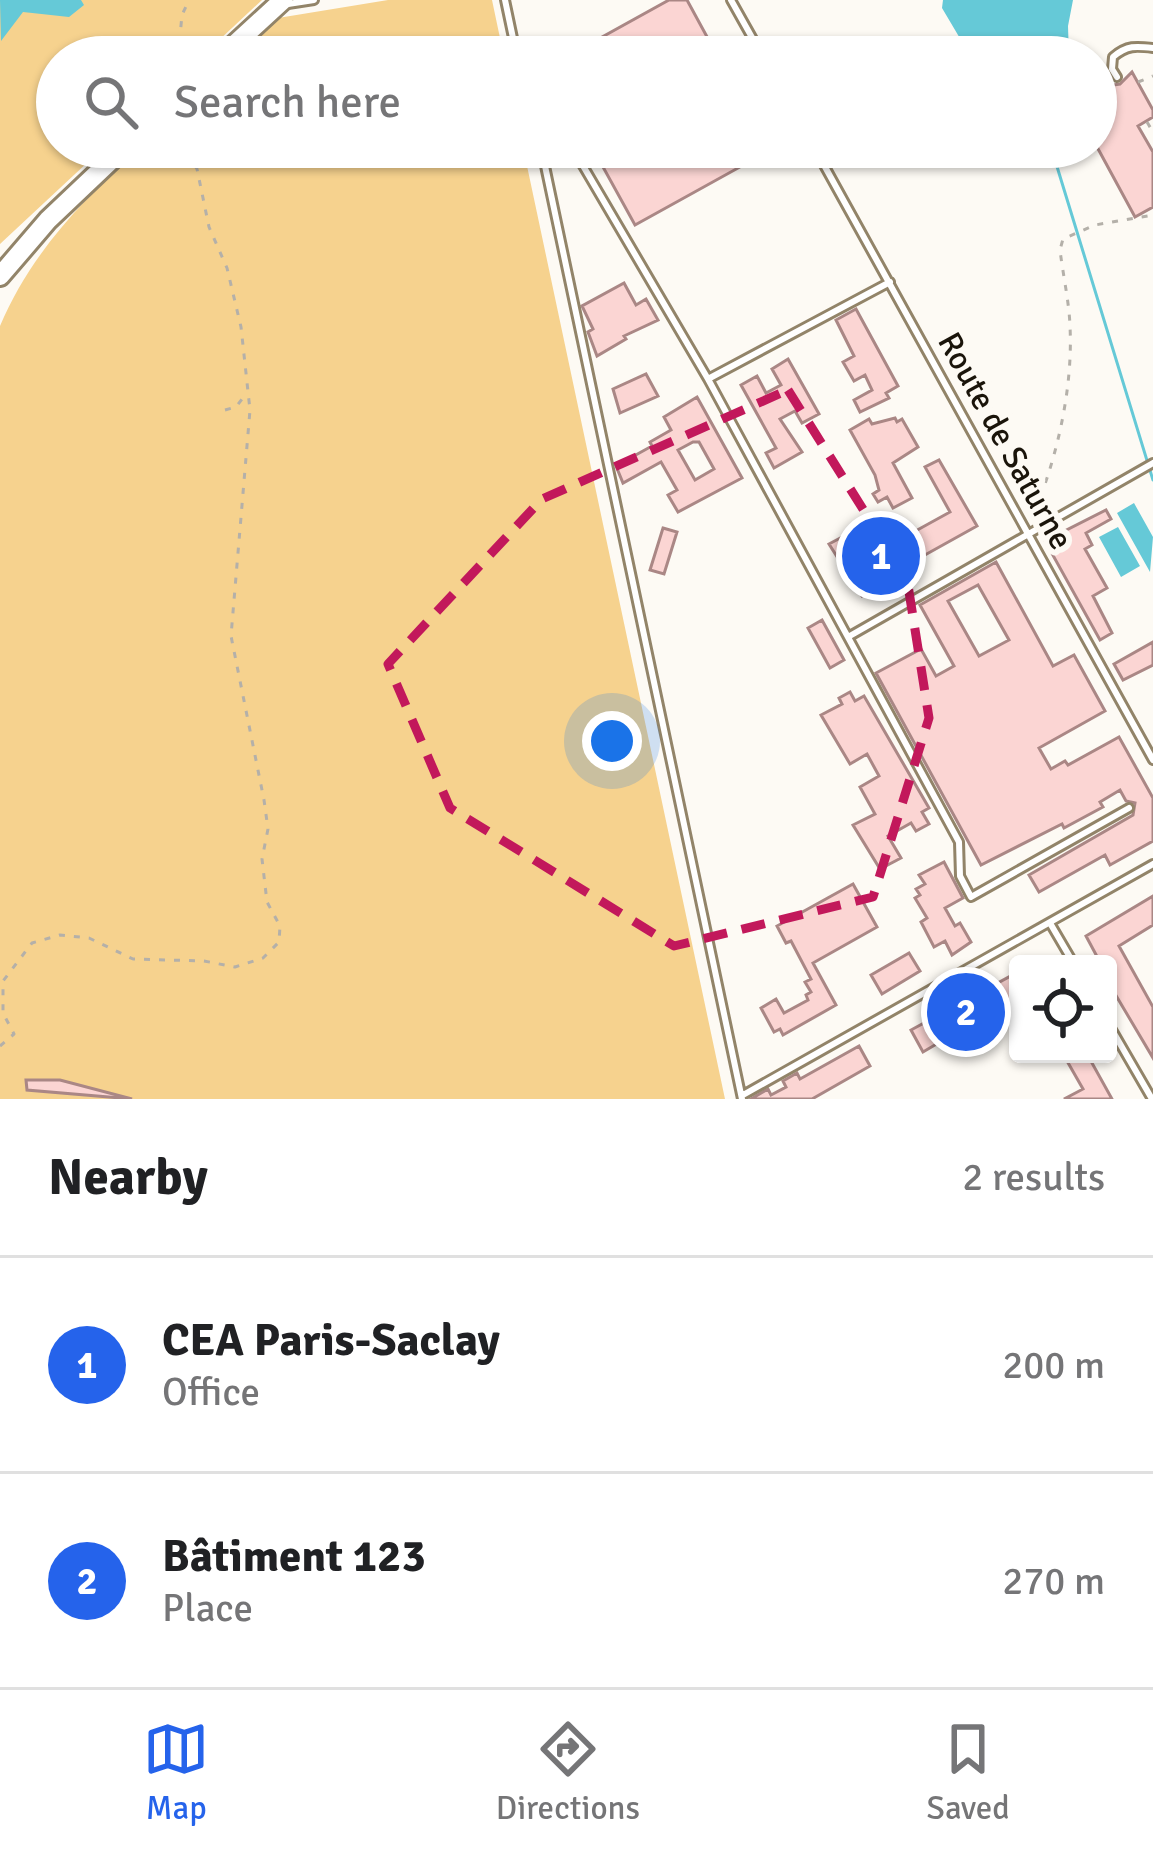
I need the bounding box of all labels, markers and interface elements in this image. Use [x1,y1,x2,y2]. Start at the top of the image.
search box [36,36,1117,168]
icon: search [78,69,144,135]
text: Search here [174,75,401,130]
street label: Route de Saturne [928,325,1082,557]
pin: 1 [842,511,920,601]
your location [582,711,642,771]
map controls [1009,955,1117,1063]
button: locate [1009,955,1117,1063]
pin: 2 [927,967,1005,1057]
text: Nearby [48,1146,208,1209]
text: 2 results [962,1153,1105,1201]
text: CEA Paris-Saclay [162,1313,500,1368]
text: 1 [76,1341,98,1389]
text: 200 m [1002,1341,1105,1389]
text: Office [162,1368,260,1416]
text: Bâtiment 123 [162,1529,426,1584]
text: 2 [76,1557,98,1605]
text: 270 m [1002,1557,1105,1605]
text: Place [162,1584,253,1632]
tab: Map [143,1716,209,1829]
tab: Directions [496,1716,640,1829]
tab: Saved [927,1716,1010,1829]

